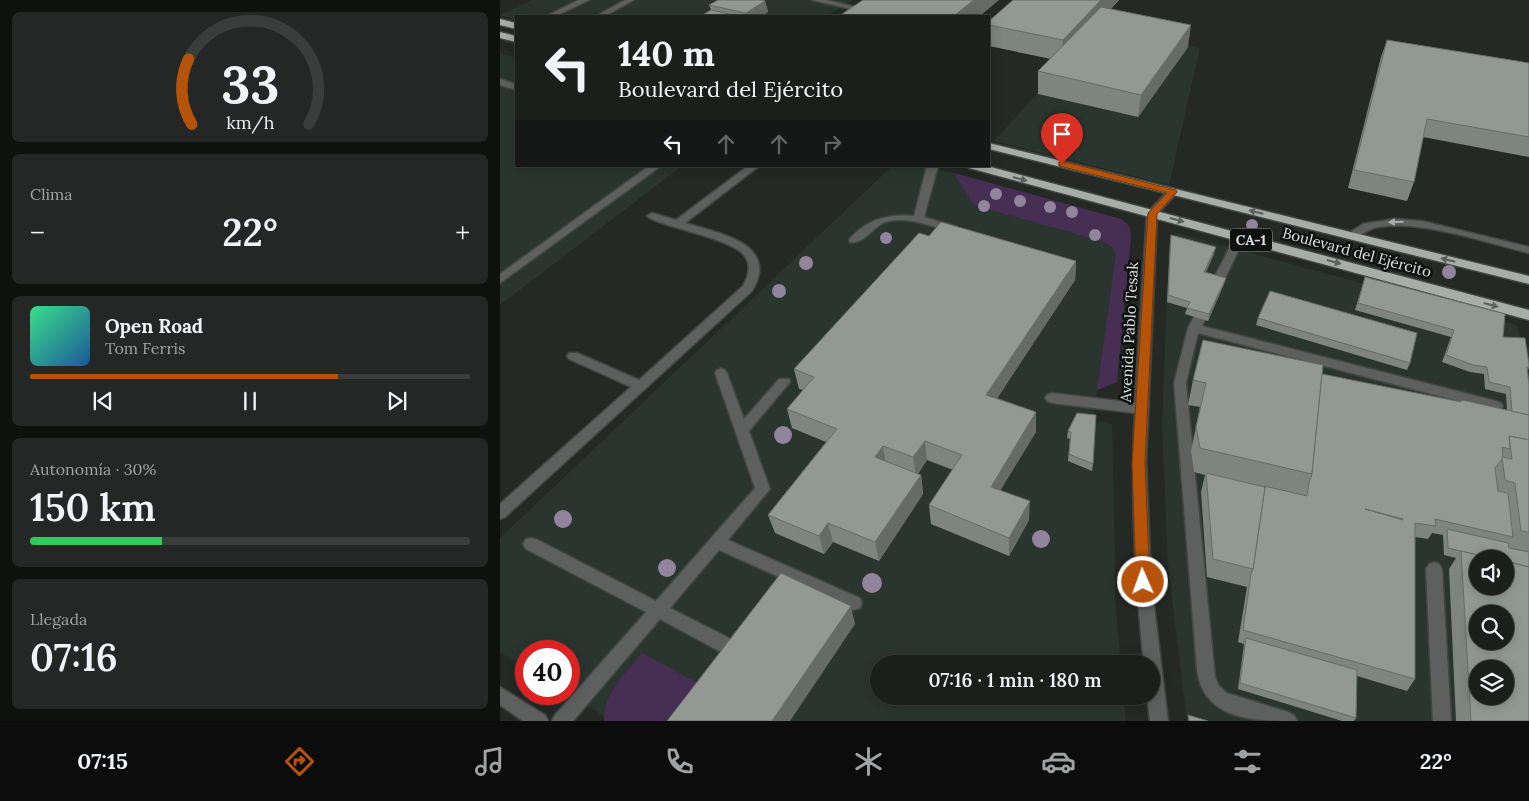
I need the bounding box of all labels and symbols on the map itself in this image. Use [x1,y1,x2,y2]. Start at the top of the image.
pin [1041,113,1083,164]
one-way arrow [1013,175,1028,183]
one-way arrow [1248,208,1264,216]
one-way arrow [1170,216,1185,224]
one-way arrow [1388,219,1404,227]
street label: Boulevard del Ejército [1280,223,1434,281]
road number: CA-1 [1230,228,1272,252]
one-way arrow [1440,256,1455,264]
one-way arrow [1327,259,1342,267]
street label: Avenida Pablo Tesak [1116,261,1142,404]
one-way arrow [1484,301,1499,309]
position arrow [1116,555,1168,607]
speed limit sign: 40 [515,640,580,705]

